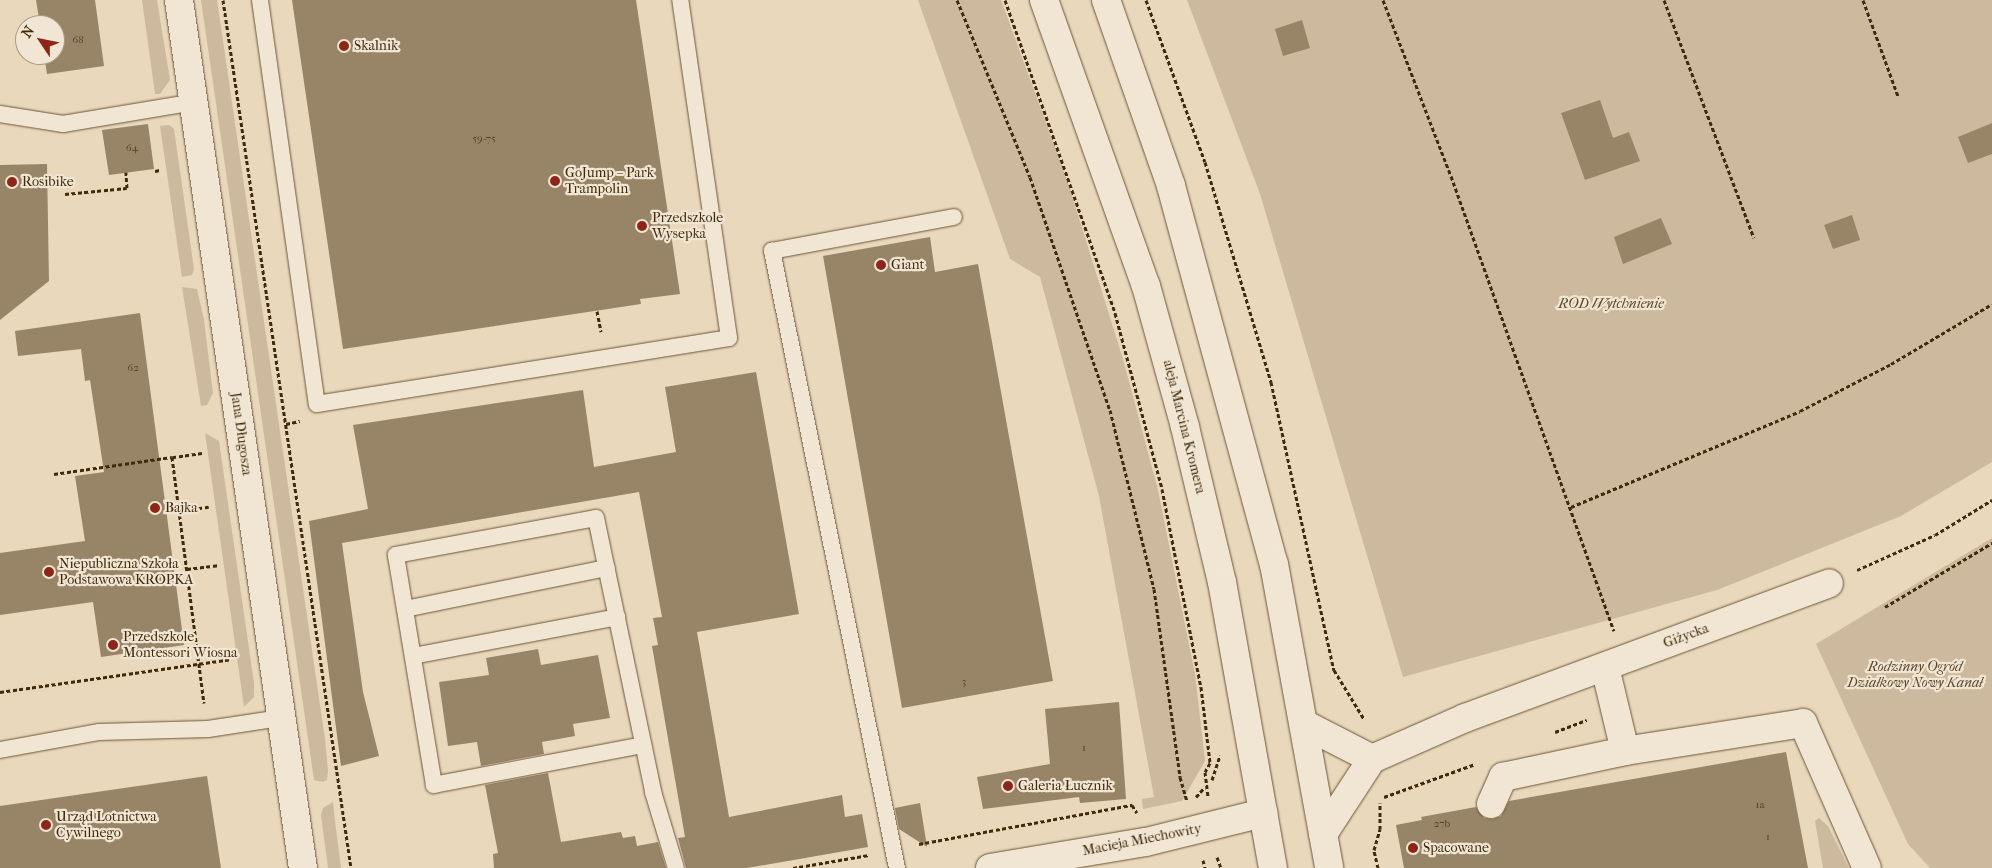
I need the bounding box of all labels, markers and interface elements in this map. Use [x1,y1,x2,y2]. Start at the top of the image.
north arrow [15,15,65,65]
text: N [18,23,38,41]
house number: 68 [72,33,84,47]
place label: Skalnik [354,38,398,54]
marker: Skalnik [338,40,350,52]
house number: 59-75 [472,132,496,146]
house number: 64 [126,141,138,155]
place label: GoJump – Park Trampolin [565,165,654,198]
place label: Rosibike [22,174,74,190]
marker: GoJump – Park Trampolin [549,175,561,187]
marker: Rosibike [6,176,18,188]
place label: Przedszkole Wysepka [652,210,723,242]
marker: Przedszkole Wysepka [636,220,648,232]
place label: Giant [891,257,925,273]
marker: Giant [875,259,887,271]
park label: ROD Wytchnienie [1558,296,1664,312]
street label: aleja Marcina Kromera [1159,358,1209,496]
house number: 62 [127,361,139,375]
street label: Jana Długosza [227,391,255,477]
place label: Bajka [165,500,198,516]
marker: Bajka [149,502,161,514]
place label: Niepubliczna Szkoła Podstawowa KROPKA [59,556,193,588]
marker: Niepubliczna Szkoła Podstawowa KROPKA [43,566,55,578]
street label: Giżycka [1661,620,1711,652]
place label: Przedszkole Montessori Wiosna [123,629,238,662]
marker: Przedszkole Montessori Wiosna [107,639,119,651]
park label: Rodzinny Ogród Działkowy Nowy Kanał [1847,659,1983,692]
house number: 3 [962,675,966,689]
house number: 1 [1082,741,1086,755]
place label: Galeria Łucznik [1018,778,1113,794]
marker: Galeria Łucznik [1002,780,1014,792]
house number: 1a [1755,798,1765,812]
place label: Urząd Lotnictwa Cywilnego [56,809,157,842]
house number: 27b [1434,817,1450,831]
marker: Urząd Lotnictwa Cywilnego [40,819,52,831]
street label: Macieja Miechowity [1081,820,1203,860]
house number: 1 [1766,830,1770,844]
place label: Spacowane [1423,840,1489,856]
marker: Spacowane [1407,842,1419,854]

